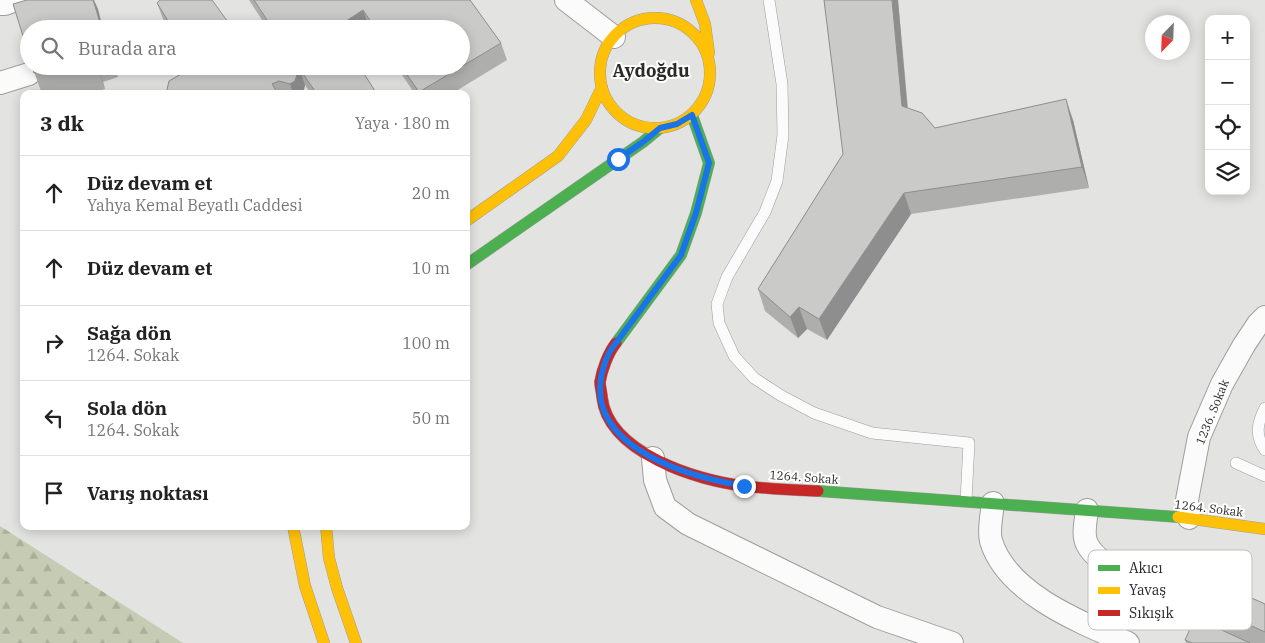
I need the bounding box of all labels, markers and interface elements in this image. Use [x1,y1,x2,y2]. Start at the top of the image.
north arrow [1145,15,1190,60]
map controls [1205,15,1250,195]
button: + [1205,15,1250,60]
search box [20,20,470,75]
icon: search [38,34,66,62]
text: Burada ara [78,36,177,60]
district label: Aydoğdu [612,59,690,82]
button: − [1205,60,1250,105]
button: locate [1205,105,1250,150]
text: 3 dk [40,109,84,137]
text: Yaya · 180 m [355,113,450,133]
route start [607,148,630,171]
button: layers [1205,150,1250,195]
text: Düz devam et [87,171,212,195]
icon: ahead [40,179,68,207]
text: 20 m [412,183,450,203]
text: Yahya Kemal Beyatlı Caddesi [87,195,302,215]
icon: ahead [40,254,68,282]
text: Düz devam et [87,256,212,280]
text: 10 m [412,258,450,278]
text: Sağa dön [87,321,171,345]
icon: right [40,329,68,357]
text: 100 m [402,333,450,353]
text: 1264. Sokak [87,345,179,365]
street label: 1236. Sokak [1192,377,1232,447]
text: Sola dön [87,396,167,420]
icon: left [40,404,68,432]
text: 50 m [412,408,450,428]
text: 1264. Sokak [87,420,179,440]
street label: 1264. Sokak [769,467,839,487]
route end [733,475,756,498]
icon: arrive [40,479,68,507]
text: Varış noktası [87,481,209,505]
street label: 1264. Sokak [1174,496,1244,520]
legend [1088,550,1252,630]
text: Akıcı [1129,559,1163,577]
text: Yavaş [1129,581,1166,599]
text: Sıkışık [1129,604,1174,622]

